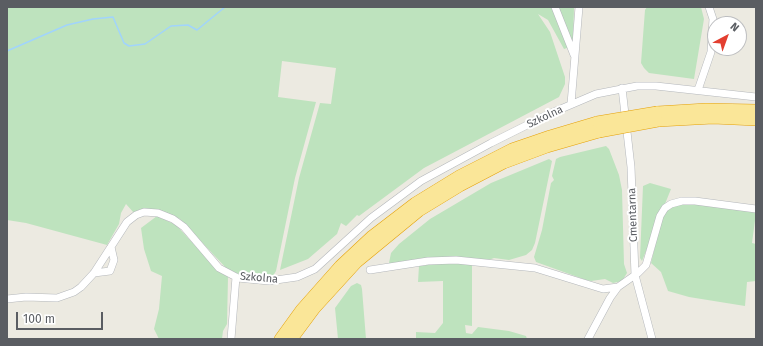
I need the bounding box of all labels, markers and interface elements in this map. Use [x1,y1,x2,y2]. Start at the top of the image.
north arrow [707,16,747,56]
text: N [728,20,742,35]
street label: Szkolna [525,103,565,131]
street label: Cmentarna [625,188,641,242]
street label: Szkolna [239,270,279,286]
scale bar [18,304,105,330]
text: 100 m [23,312,55,326]

